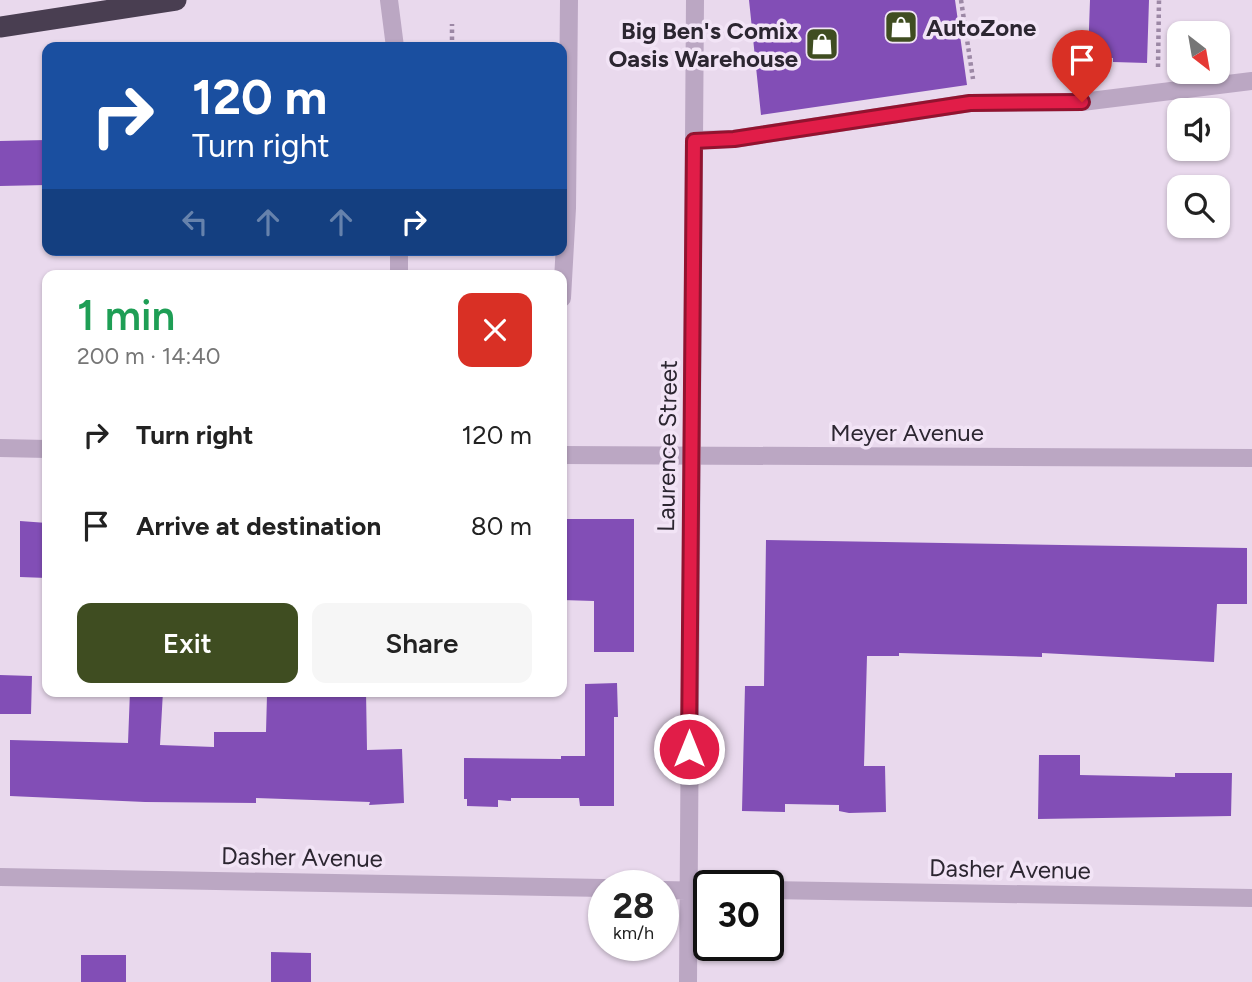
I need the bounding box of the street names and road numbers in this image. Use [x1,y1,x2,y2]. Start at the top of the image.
street label: Laurence Street [651,360,683,532]
street label: Meyer Avenue [830,418,984,447]
street label: Dasher Avenue [221,841,383,873]
street label: Dasher Avenue [929,853,1091,885]

